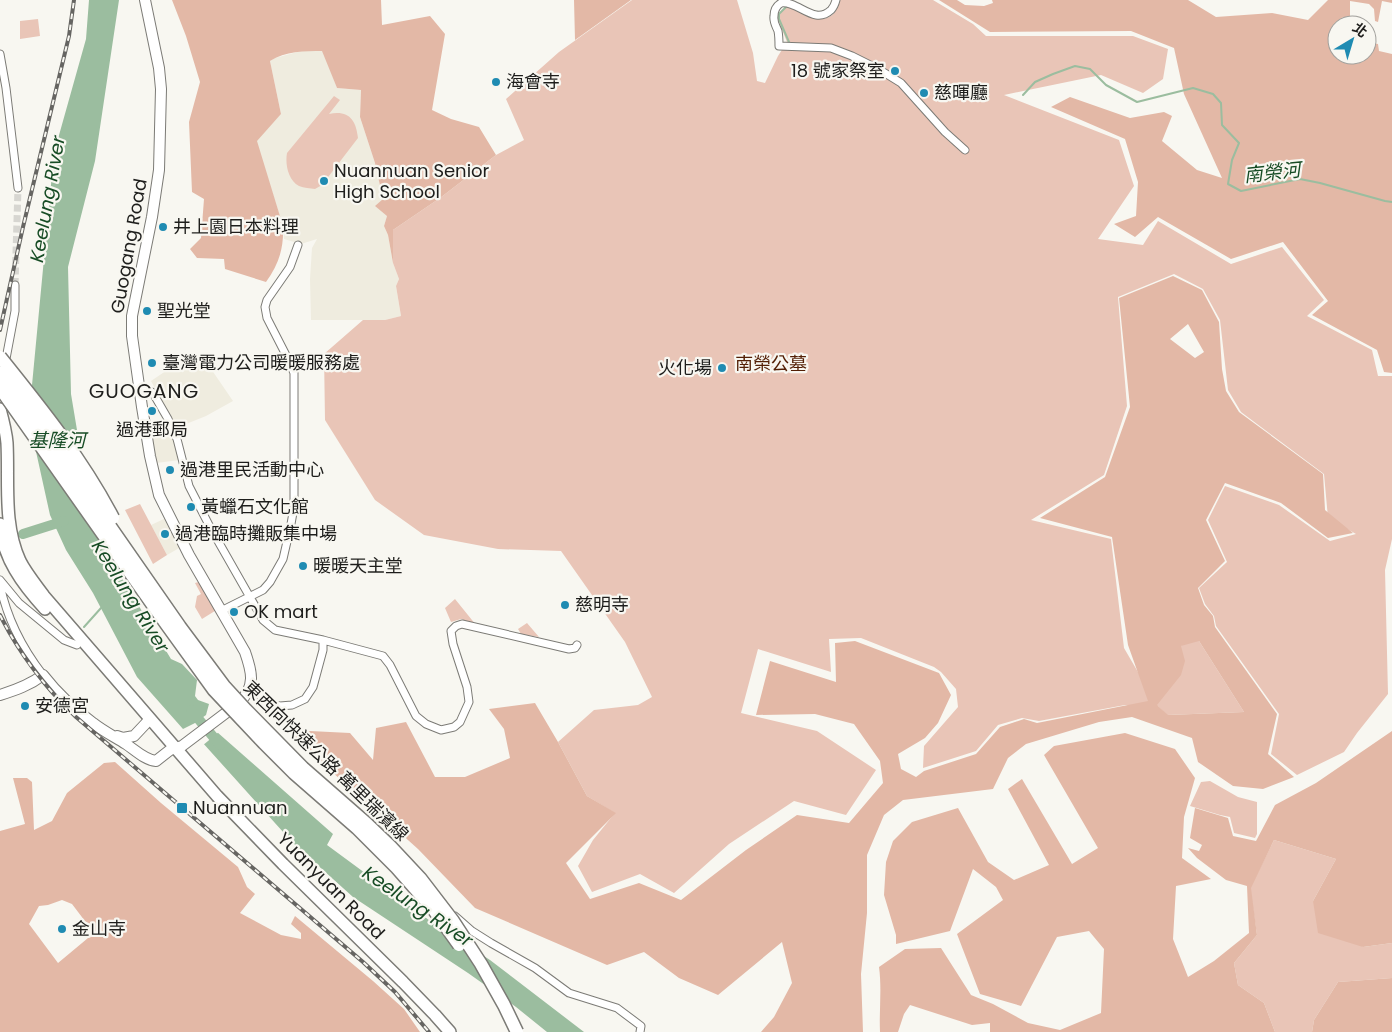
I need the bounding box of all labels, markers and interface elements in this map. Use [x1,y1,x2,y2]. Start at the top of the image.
north arrow [1327,15,1377,65]
text: 北 [1348,18,1372,42]
place label: 18 號家祭室 [791,58,885,83]
marker: 18 號家祭室 [889,65,901,77]
place label: 海會寺 [506,69,560,94]
marker: 海會寺 [490,76,502,88]
place label: 慈暉廳 [934,80,988,105]
marker: 慈暉廳 [918,87,930,99]
water label: Keelung River [23,133,72,265]
water label: 南榮河 [1242,156,1306,189]
place label: Nuannuan Senior High School [334,158,490,204]
marker: Nuannuan Senior High School [318,175,330,187]
street label: Guogang Road [104,176,153,315]
place label: 井上園日本料理 [173,214,299,239]
marker: 井上園日本料理 [157,221,169,233]
place label: 聖光堂 [157,298,211,323]
marker: 聖光堂 [141,305,153,317]
place label: 臺灣電力公司暖暖服務處 [162,350,360,375]
park label: 南榮公墓 [735,351,807,376]
place label: 火化場 [658,355,712,380]
marker: 臺灣電力公司暖暖服務處 [146,357,158,369]
marker: 火化場 [716,362,728,374]
district label: GUOGANG [89,377,199,405]
marker: 過港郵局 [146,405,158,417]
place label: 過港郵局 [116,417,188,442]
water label: 基隆河 [28,427,89,454]
place label: 過港里民活動中心 [180,457,324,482]
marker: 過港里民活動中心 [164,464,176,476]
place label: 黃蠟石文化館 [201,494,309,519]
marker: 黃蠟石文化館 [185,501,197,513]
place label: 過港臨時攤販集中場 [175,521,337,546]
marker: 過港臨時攤販集中場 [159,528,171,540]
water label: Keelung River [85,535,176,659]
place label: 暖暖天主堂 [313,553,403,578]
marker: 暖暖天主堂 [297,560,309,572]
place label: 慈明寺 [575,592,629,617]
place label: OK mart [244,599,318,624]
marker: 慈明寺 [559,599,571,611]
marker: OK mart [228,606,240,618]
street label: 東西向快速公路 萬里瑞濱線 [238,675,414,846]
place label: 安德宮 [35,693,89,718]
marker: 安德宮 [19,700,31,712]
place label: Nuannuan [193,795,288,820]
marker: Nuannuan [175,801,189,815]
street label: Yuanyuan Road [272,826,391,945]
water label: Keelung River [357,859,479,954]
place label: 金山寺 [72,916,126,941]
marker: 金山寺 [56,923,68,935]

